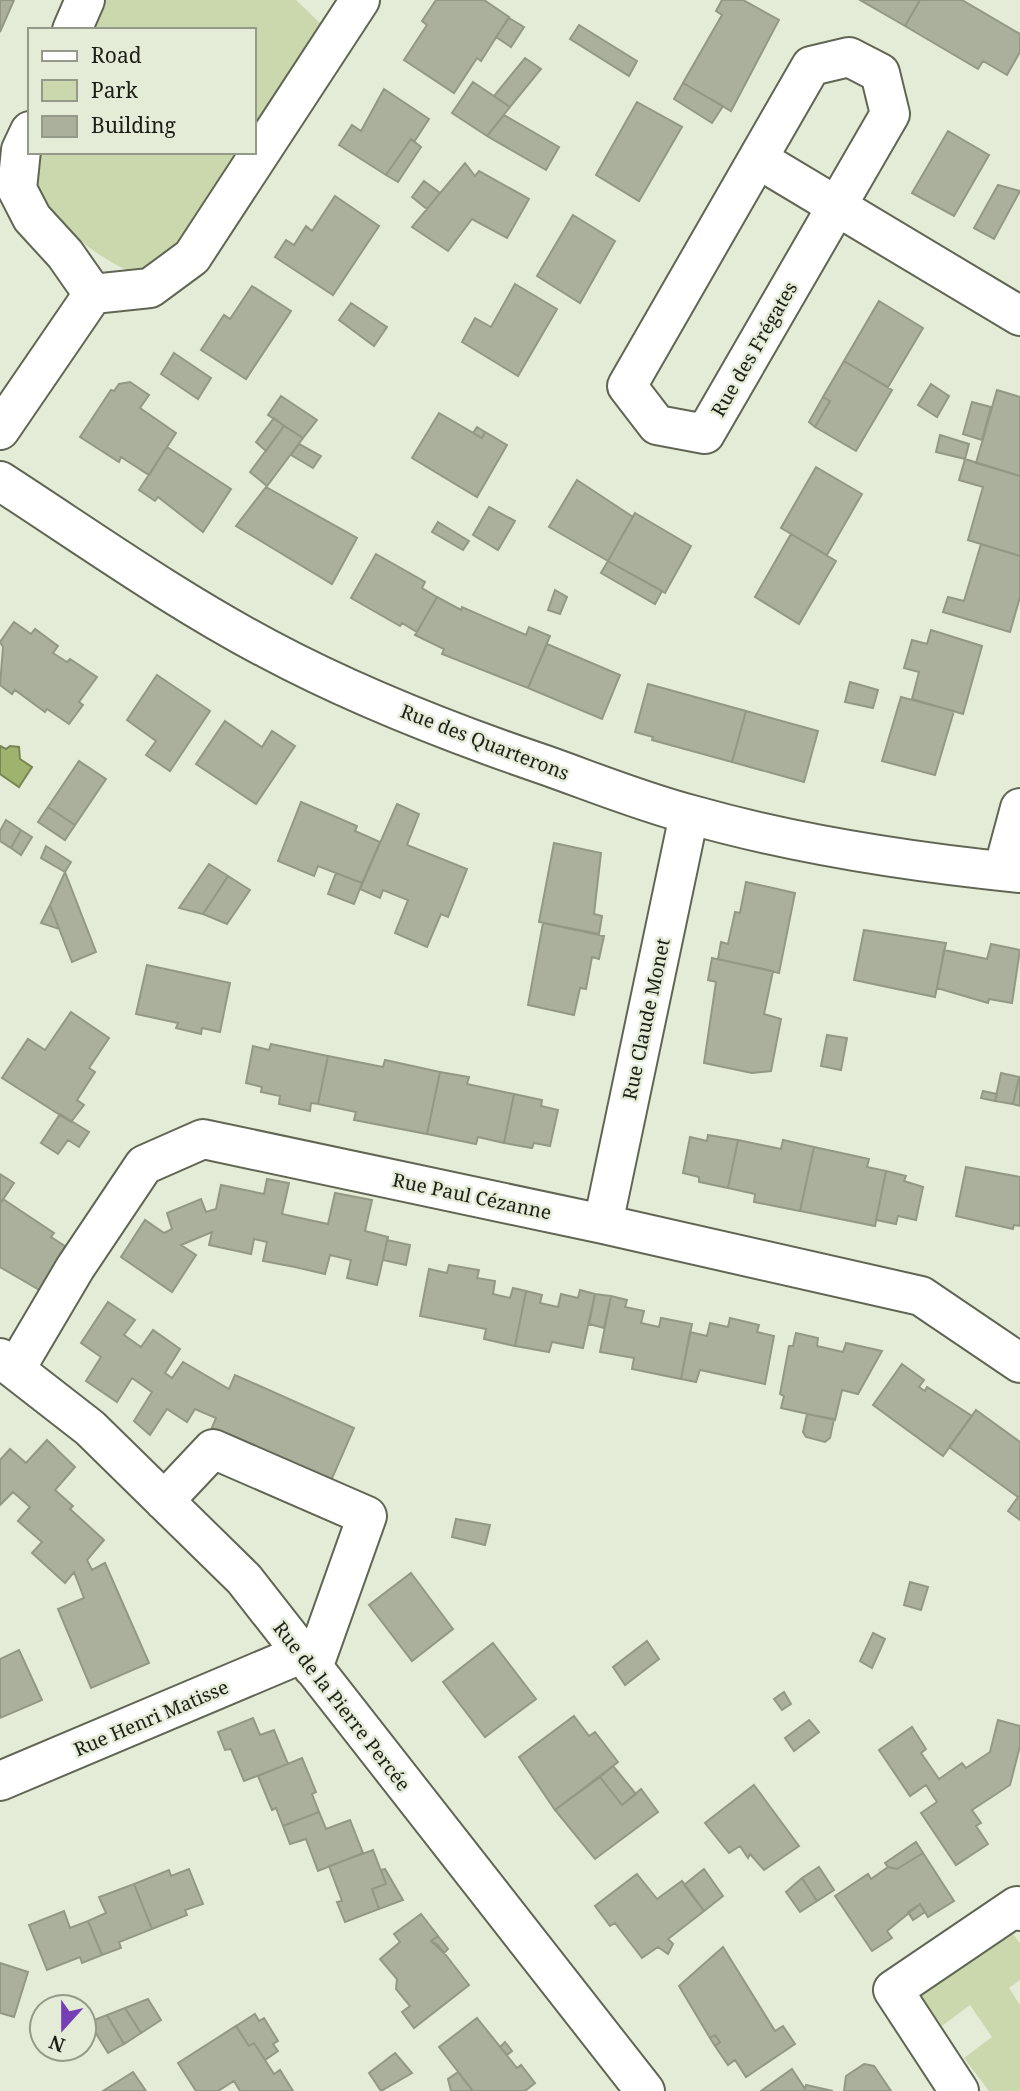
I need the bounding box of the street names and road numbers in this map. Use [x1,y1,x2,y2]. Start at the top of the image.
street label: Rue des Frégates [705,277,803,421]
street label: Rue des Quarterons [397,698,573,786]
street label: Rue Claude Monet [616,935,676,1102]
street label: Rue Paul Cézanne [390,1166,554,1226]
street label: Rue de la Pierre Percée [267,1616,417,1796]
street label: Rue Henri Matisse [70,1674,232,1762]

